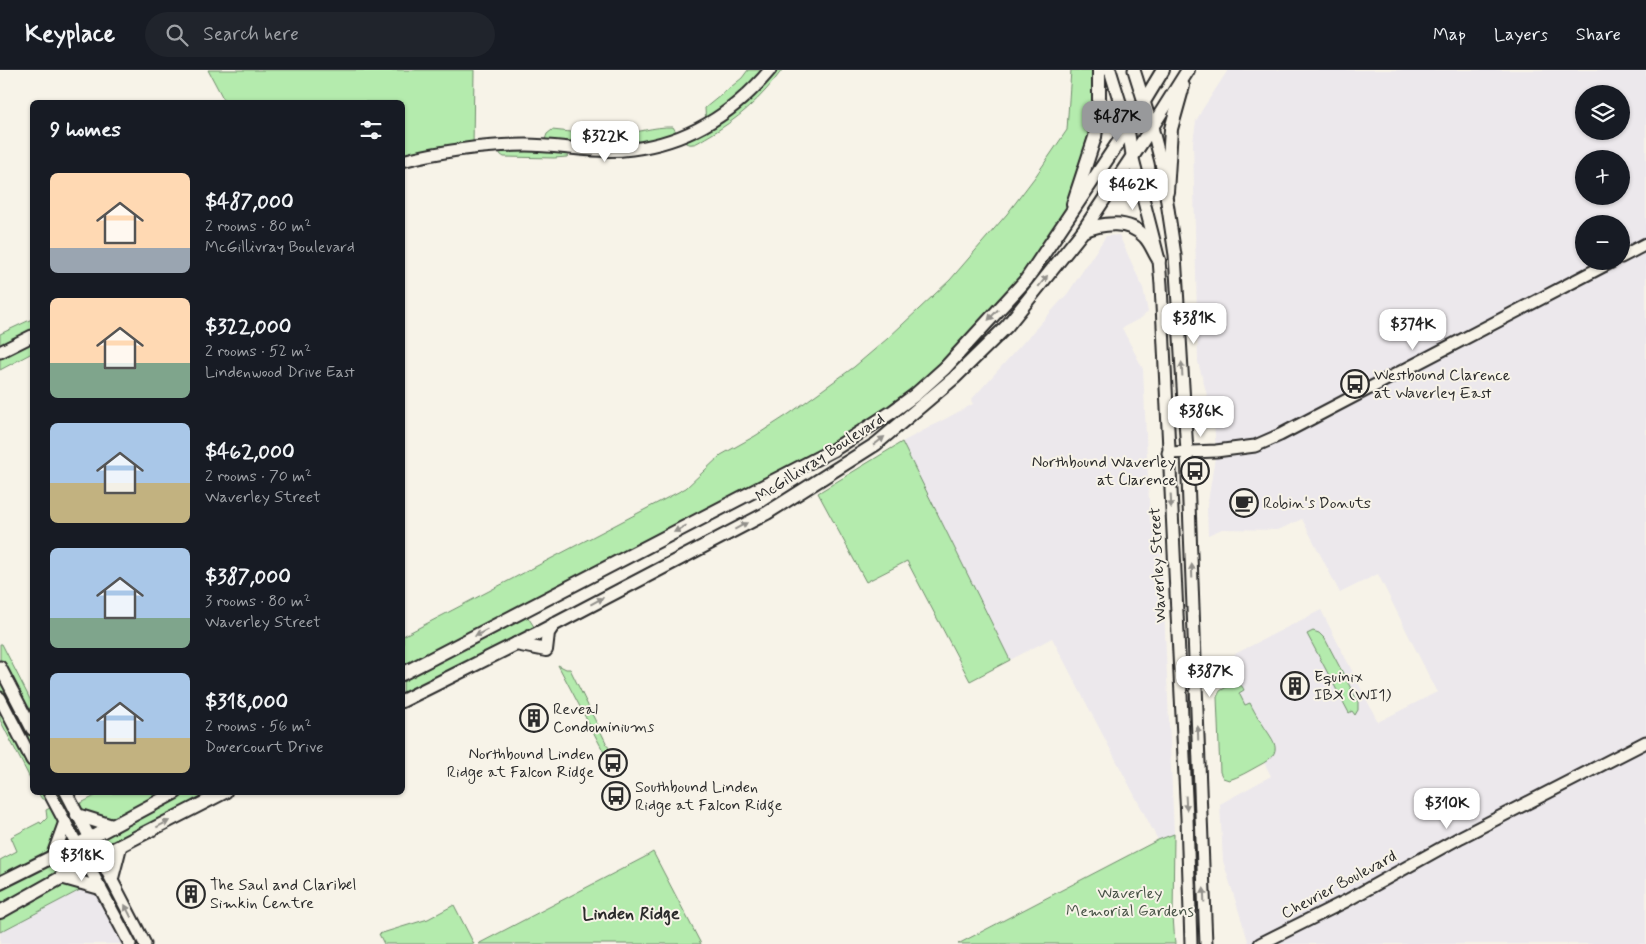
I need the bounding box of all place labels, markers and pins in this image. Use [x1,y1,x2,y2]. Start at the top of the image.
pin: $487K [1082,100,1152,143]
pin: $322K [570,121,640,163]
pin: $462K [1098,168,1168,211]
pin: $381K [1159,302,1229,345]
pin: $374K [1378,308,1448,351]
place label: Westbound Clarence at Waverley East [1374,365,1511,404]
bus stop icon: Westbound Clarence at Waverley East [1340,369,1370,399]
pin: $386K [1166,396,1236,438]
place label: Northbound Waverley at Clarence [1032,452,1176,491]
bus stop icon: Northbound Waverley at Clarence [1180,456,1210,486]
cafe icon: Robin's Donuts [1229,488,1259,518]
place label: Robin's Donuts [1263,493,1371,514]
pin: $387K [1175,656,1245,698]
place label: Equinix IBX (WI1) [1314,667,1391,706]
building icon: Equinix IBX (WI1) [1280,671,1310,701]
place label: Reveal Condominiums [553,699,654,738]
building icon: Reveal Condominiums [519,703,549,733]
place label: Northbound Linden Ridge at Falcon Ridge [447,744,594,784]
bus stop icon: Northbound Linden Ridge at Falcon Ridge [598,748,628,778]
place label: Southbound Linden Ridge at Falcon Ridge [635,777,782,817]
bus stop icon: Southbound Linden Ridge at Falcon Ridge [601,781,631,811]
pin: $310K [1412,788,1482,830]
pin: $318K [47,840,117,882]
place label: The Saul and Claribel Simkin Centre [210,875,356,914]
building icon: The Saul and Claribel Simkin Centre [176,879,206,909]

